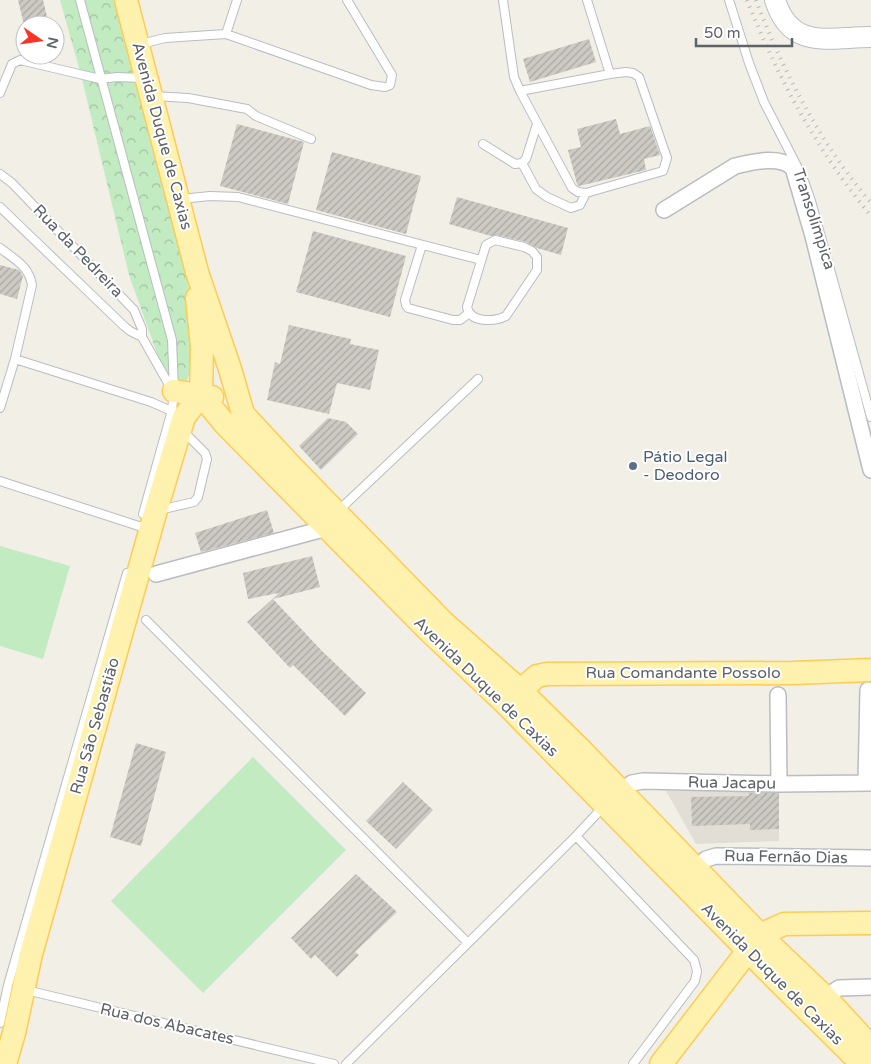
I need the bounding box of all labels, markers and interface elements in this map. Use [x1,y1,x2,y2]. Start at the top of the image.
north arrow [15,15,65,65]
scale bar [696,15,792,47]
text: 50 m [704,24,741,42]
text: N [43,35,62,50]
street label: Avenida Duque de Caxias [127,40,197,232]
street label: Transolímpica [788,166,840,272]
street label: Rua da Pedreira [29,200,127,302]
place label: Pátio Legal - Deodoro [643,447,727,485]
marker: Pátio Legal - Deodoro [627,460,639,472]
street label: Avenida Duque de Caxias [410,613,562,761]
street label: Rua São Sebastião [66,655,124,797]
street label: Rua Comandante Possolo [585,663,781,683]
street label: Rua Jacapu [688,772,776,794]
street label: Rua Fernão Dias [724,846,848,868]
street label: Avenida Duque de Caxias [697,899,847,1049]
street label: Rua dos Abacates [98,999,236,1049]

